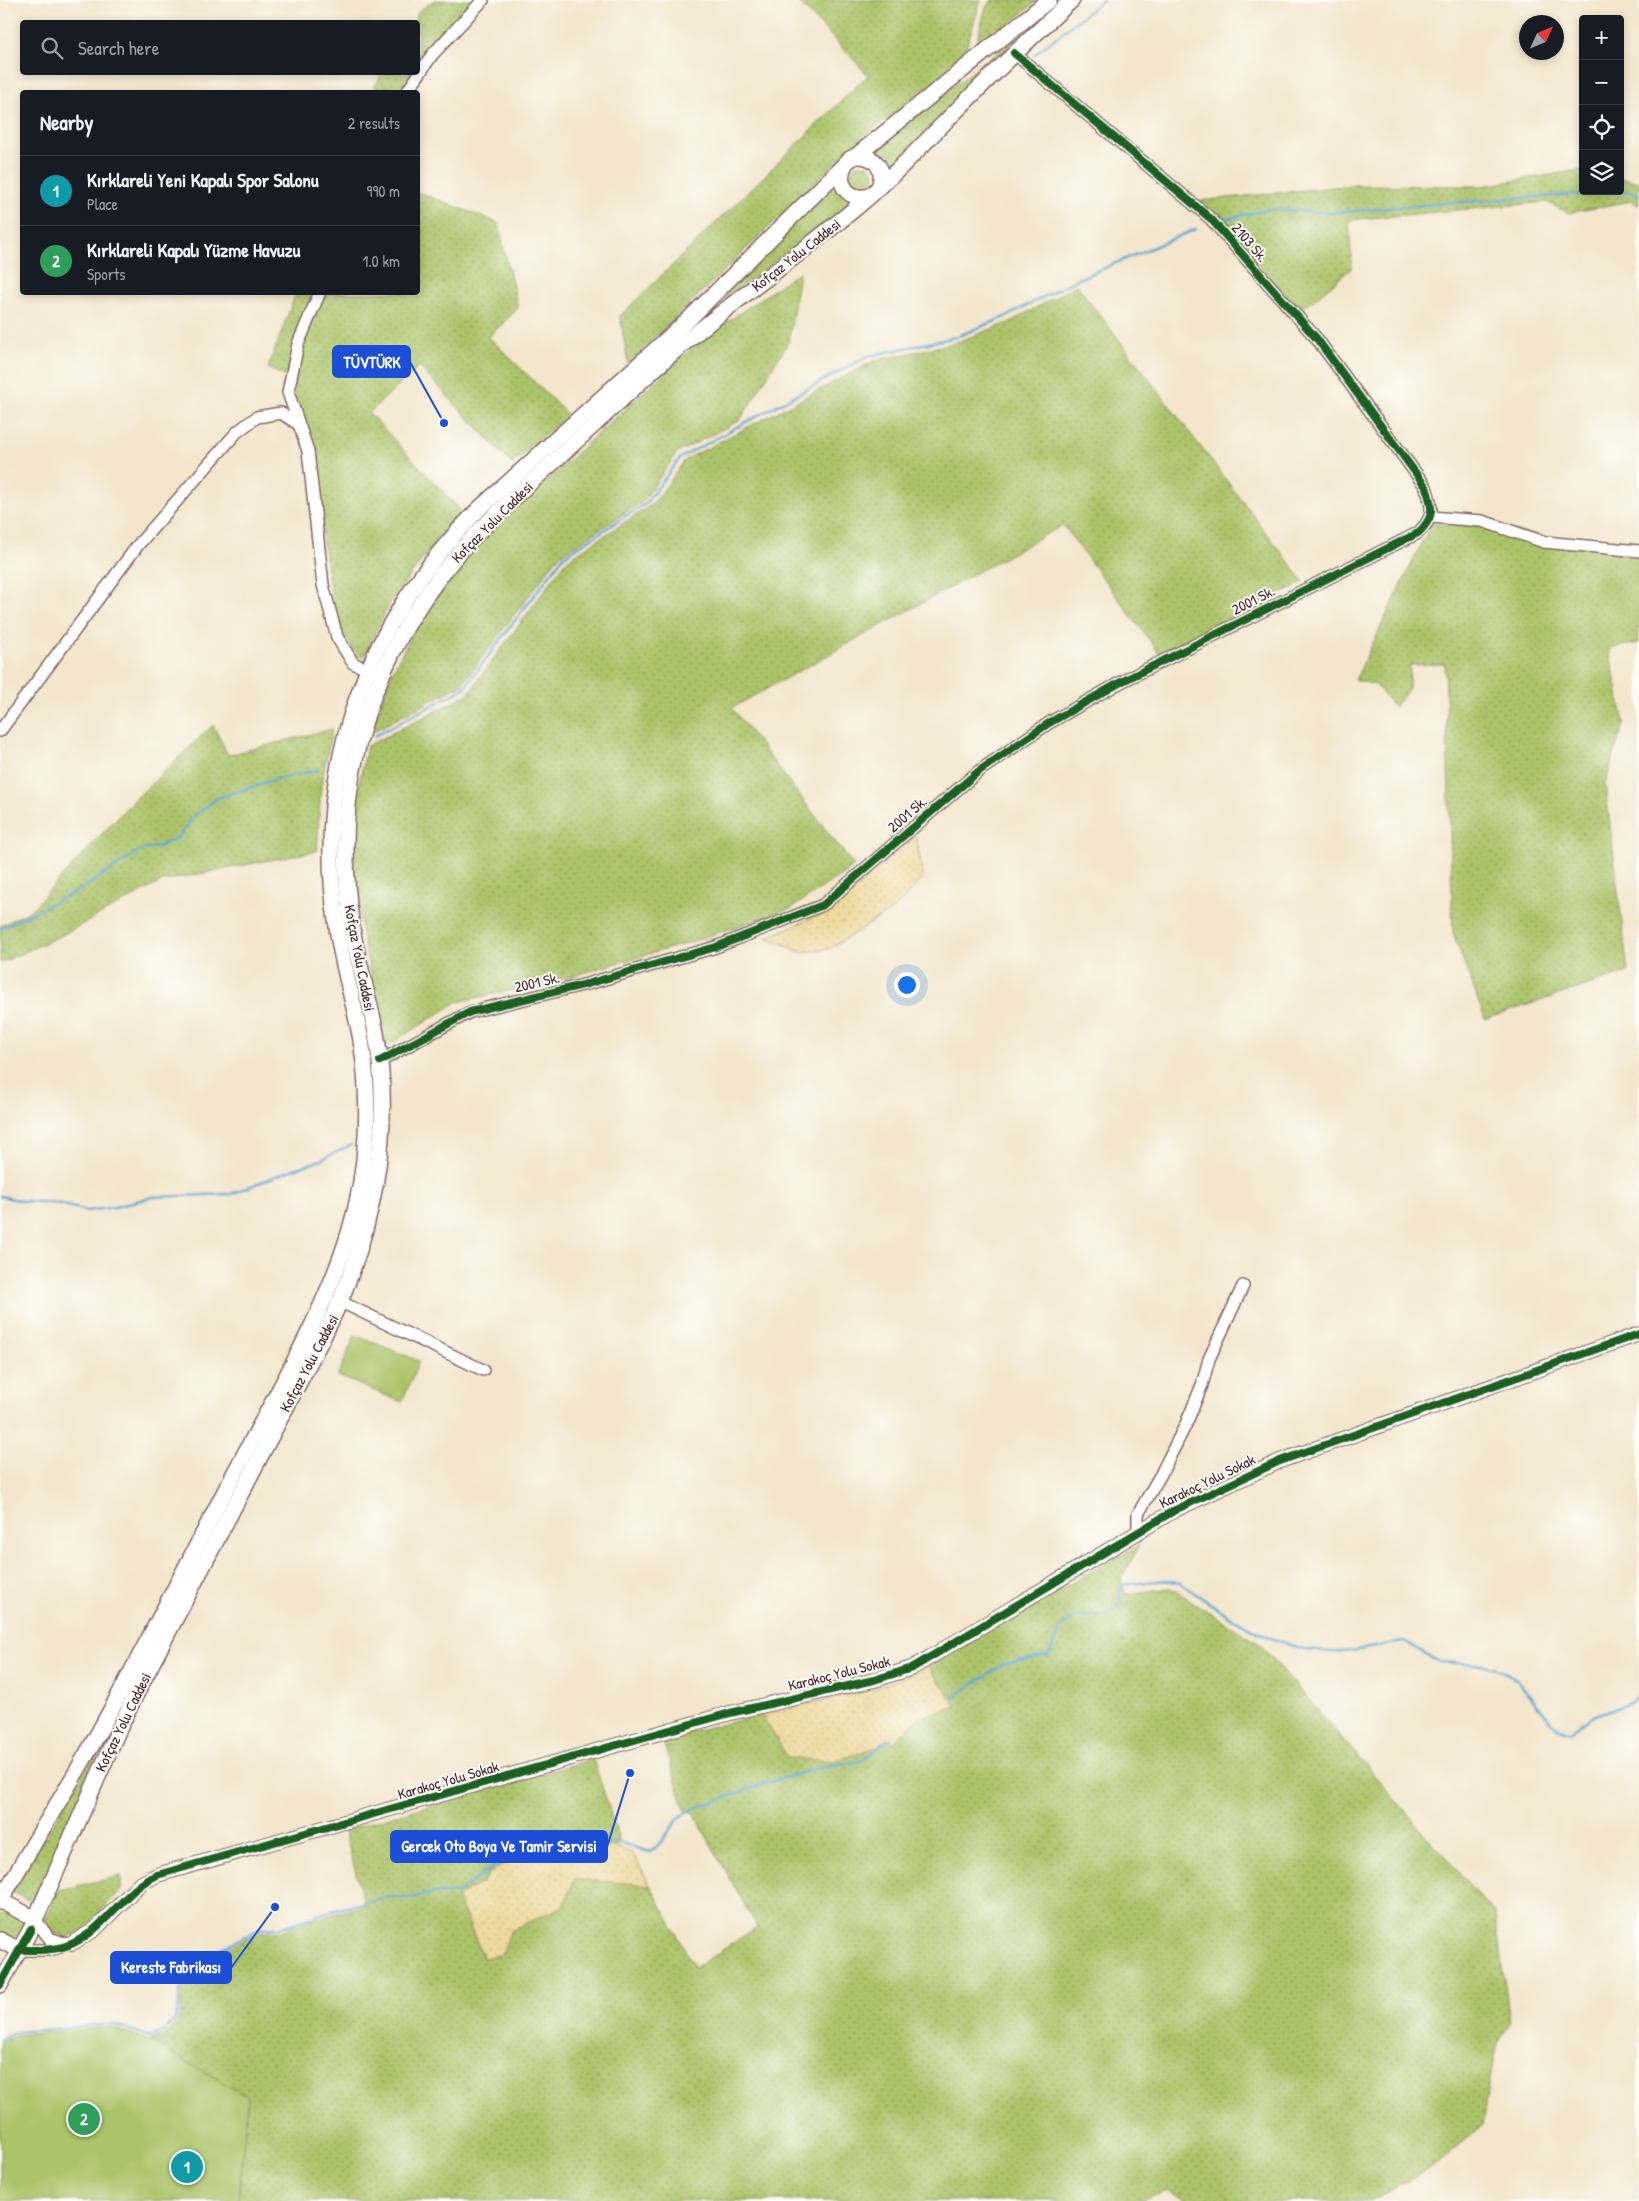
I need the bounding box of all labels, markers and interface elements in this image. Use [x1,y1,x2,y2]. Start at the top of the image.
north arrow [1519,15,1564,60]
map controls [1579,15,1624,195]
button: + [1579,15,1624,60]
search box [20,20,420,75]
icon: search [38,34,66,62]
text: Search here [78,35,159,61]
button: − [1579,60,1624,105]
button: locate [1579,105,1624,150]
text: Nearby [40,108,93,137]
text: 2 results [348,112,400,134]
button: layers [1579,150,1624,195]
text: Kırklareli Yeni Kapalı Spor Salonu [87,167,319,193]
text: 1 [53,180,59,202]
text: 990 m [367,180,400,202]
text: Place [87,193,118,215]
street label: Kofçaz Yolu Caddesi [747,214,845,296]
street label: 2103 Sk. [1227,218,1273,266]
text: Kırklareli Kapalı Yüzme Havuzu [87,237,300,263]
text: 2 [52,250,60,272]
text: 1.0 km [362,250,400,272]
text: Sports [87,263,125,285]
callout: TÜVTÜRK [333,346,410,377]
text: TÜVTÜRK [342,351,401,373]
street label: Kofçaz Yolu Caddesi [446,476,538,568]
street label: 2001 Sk. [1228,580,1278,620]
street label: 2001 Sk. [883,791,931,837]
street label: Kofçaz Yolu Caddesi [339,903,381,1013]
street label: 2001 Sk. [512,967,562,997]
your location [894,972,920,998]
street label: Kofçaz Yolu Caddesi [274,1310,344,1416]
street label: Karakoç Yolu Sokak [1156,1449,1258,1513]
street label: Karakoç Yolu Sokak [786,1650,892,1696]
street label: Kofçaz Yolu Caddesi [90,1669,156,1775]
street label: Karakoç Yolu Sokak [395,1756,501,1804]
callout: Gercek Oto Boya Ve Tamir Servisi [391,1831,607,1862]
text: Gercek Oto Boya Ve Tamir Servisi [401,1835,597,1858]
callout: Kereste Fabrikası [111,1952,231,1983]
text: Kereste Fabrikası [121,1956,221,1978]
pin: 2 [68,2100,100,2138]
pin: 1 [171,2148,203,2186]

